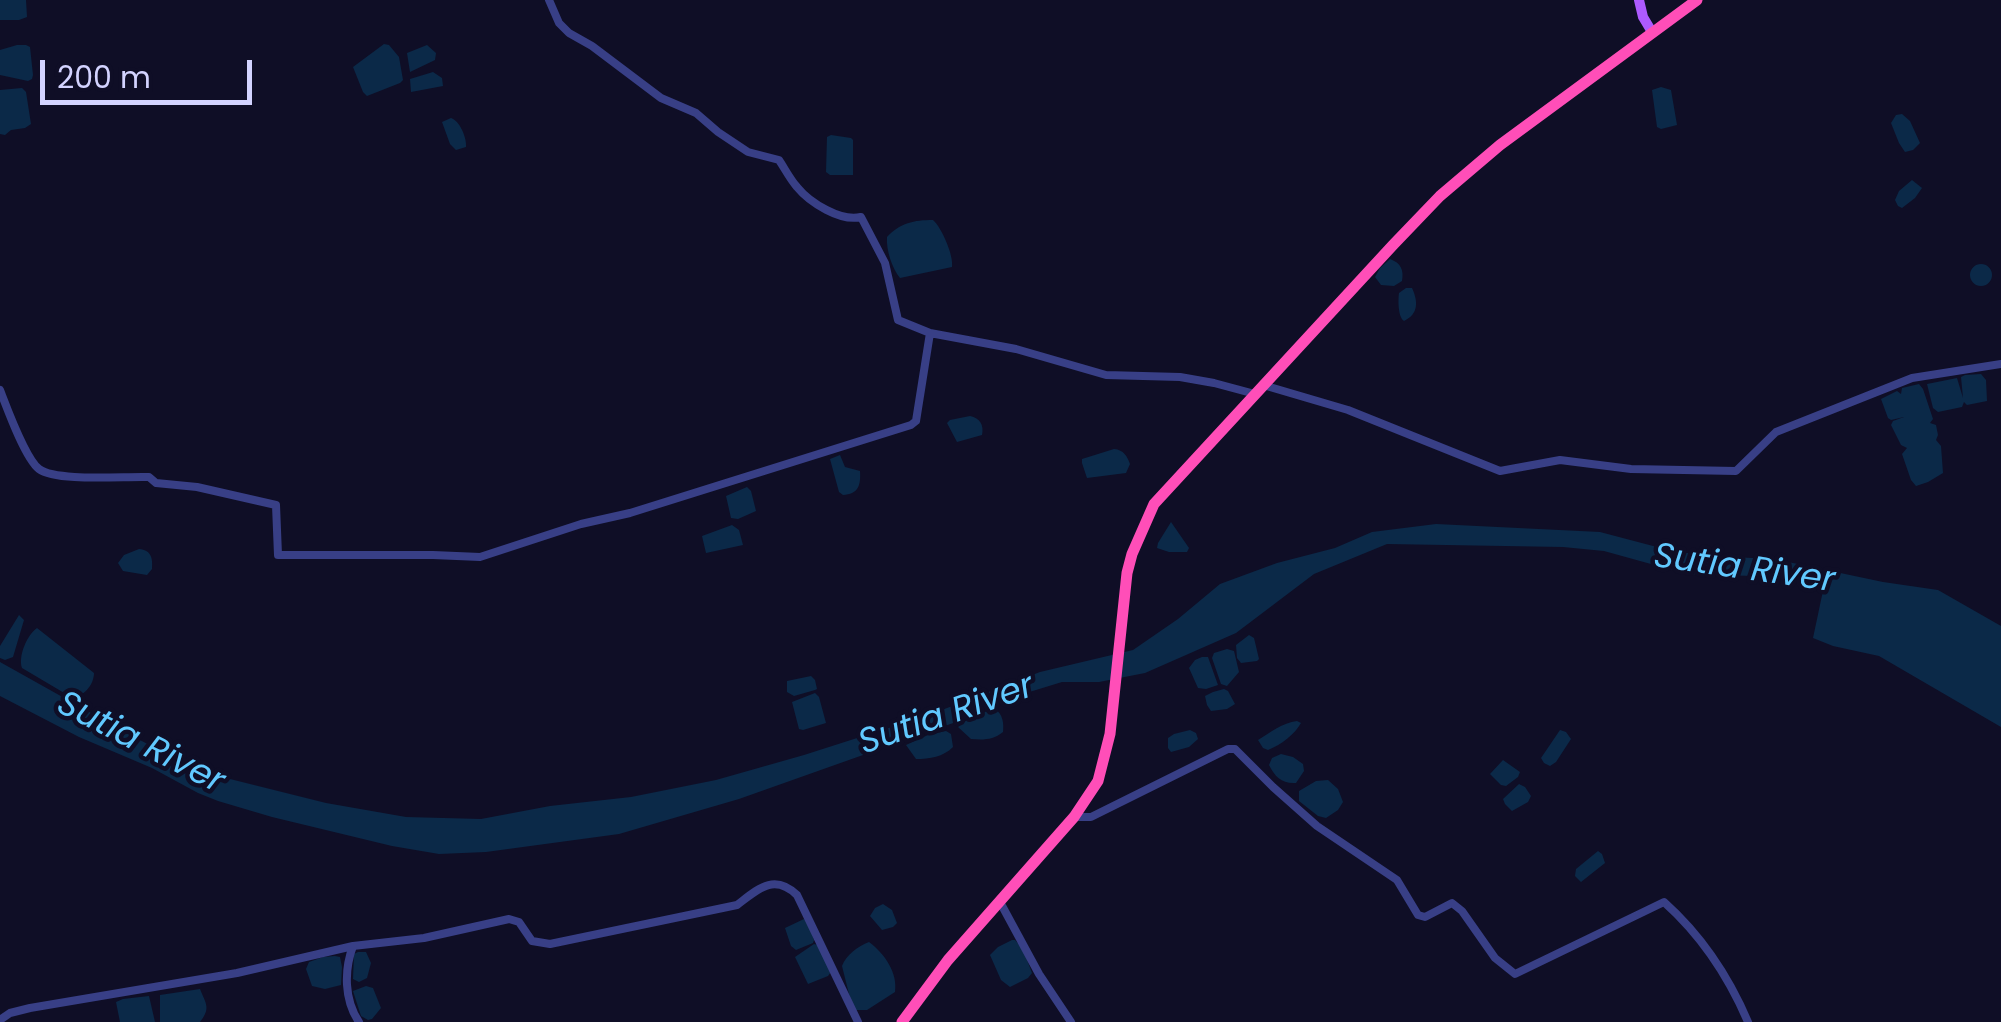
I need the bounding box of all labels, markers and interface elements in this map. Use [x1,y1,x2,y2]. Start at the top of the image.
scale bar [45,40,258,102]
text: 200 m [57,56,151,99]
water label: Sutia River [1651,537,1837,603]
water label: Sutia River [854,666,1040,766]
water label: Sutia River [49,684,231,804]

